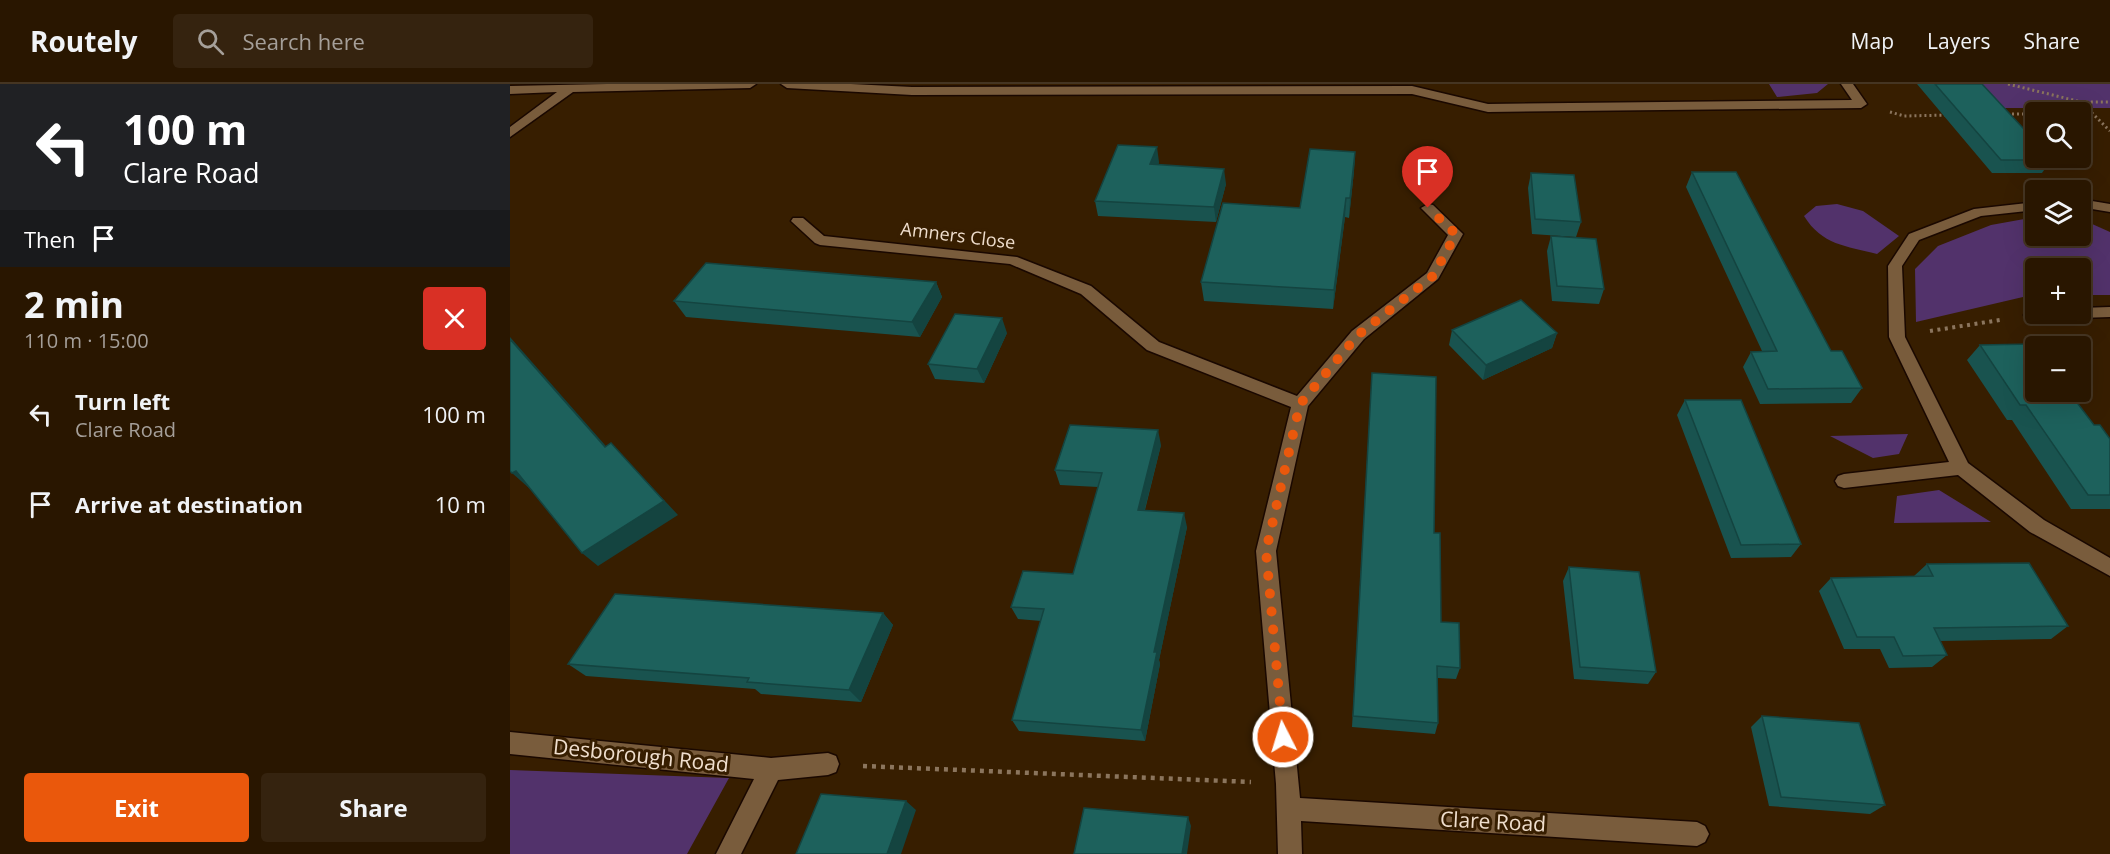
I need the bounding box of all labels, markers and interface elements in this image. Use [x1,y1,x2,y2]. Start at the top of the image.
search box [173,14,593,68]
text: Routely [30,22,137,60]
icon: search [194,25,227,58]
text: Search here [242,26,365,56]
text: Map [1851,27,1894,55]
text: Layers [1927,27,1991,55]
text: Share [2024,27,2080,55]
text: 100 m [123,100,247,157]
map controls [2025,102,2091,402]
button: search [2025,102,2091,168]
icon: left [24,108,102,186]
pin [1402,146,1453,208]
text: Clare Road [123,154,259,191]
icon: arrive [1411,155,1444,188]
button: layers [2025,180,2091,246]
street label: Amners Close [899,216,1017,254]
icon: arrive [87,222,120,255]
text: Then [24,224,75,254]
button: + [2025,258,2091,324]
text: 2 min [24,280,124,329]
button: close [423,287,486,350]
text: 110 m · 15:00 [24,327,149,354]
button: − [2025,336,2091,402]
text: Turn left [75,386,170,416]
icon: left [24,398,57,431]
text: 100 m [422,399,486,429]
text: Clare Road [75,416,176,443]
icon: arrive [24,488,57,521]
text: Arrive at destination [75,489,303,519]
text: 10 m [435,489,486,519]
position arrow [1251,705,1315,769]
street label: Desborough Road [552,732,730,778]
button: Exit [24,773,249,842]
button: Share [261,773,486,842]
street label: Clare Road [1439,804,1547,838]

